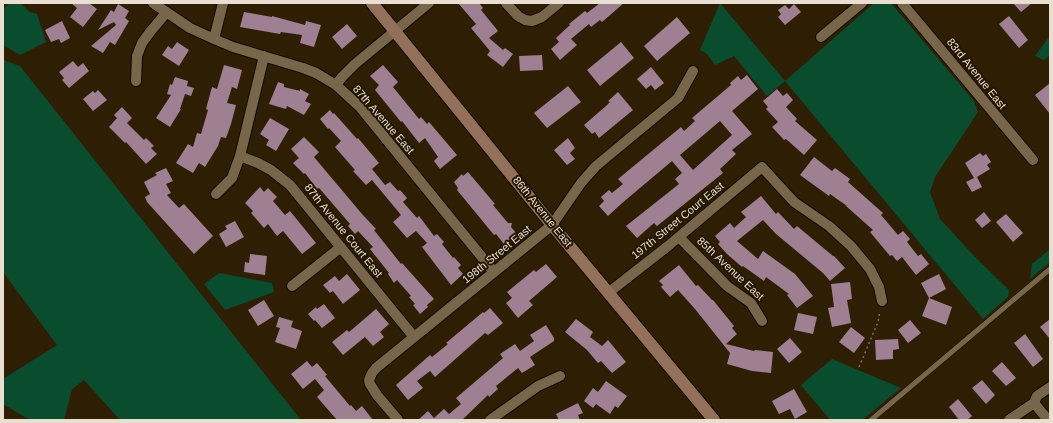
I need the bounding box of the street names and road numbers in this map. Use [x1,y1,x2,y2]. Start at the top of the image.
street label: 83rd Avenue East [943,36,1009,112]
street label: 87th Avenue East [350,83,416,157]
street label: 86th Avenue East [510,174,574,250]
street label: 197th Street Court East [629,180,727,262]
street label: 87th Avenue Court East [301,182,385,280]
street label: 198th Street East [460,223,534,287]
street label: 85th Avenue East [694,235,766,303]

